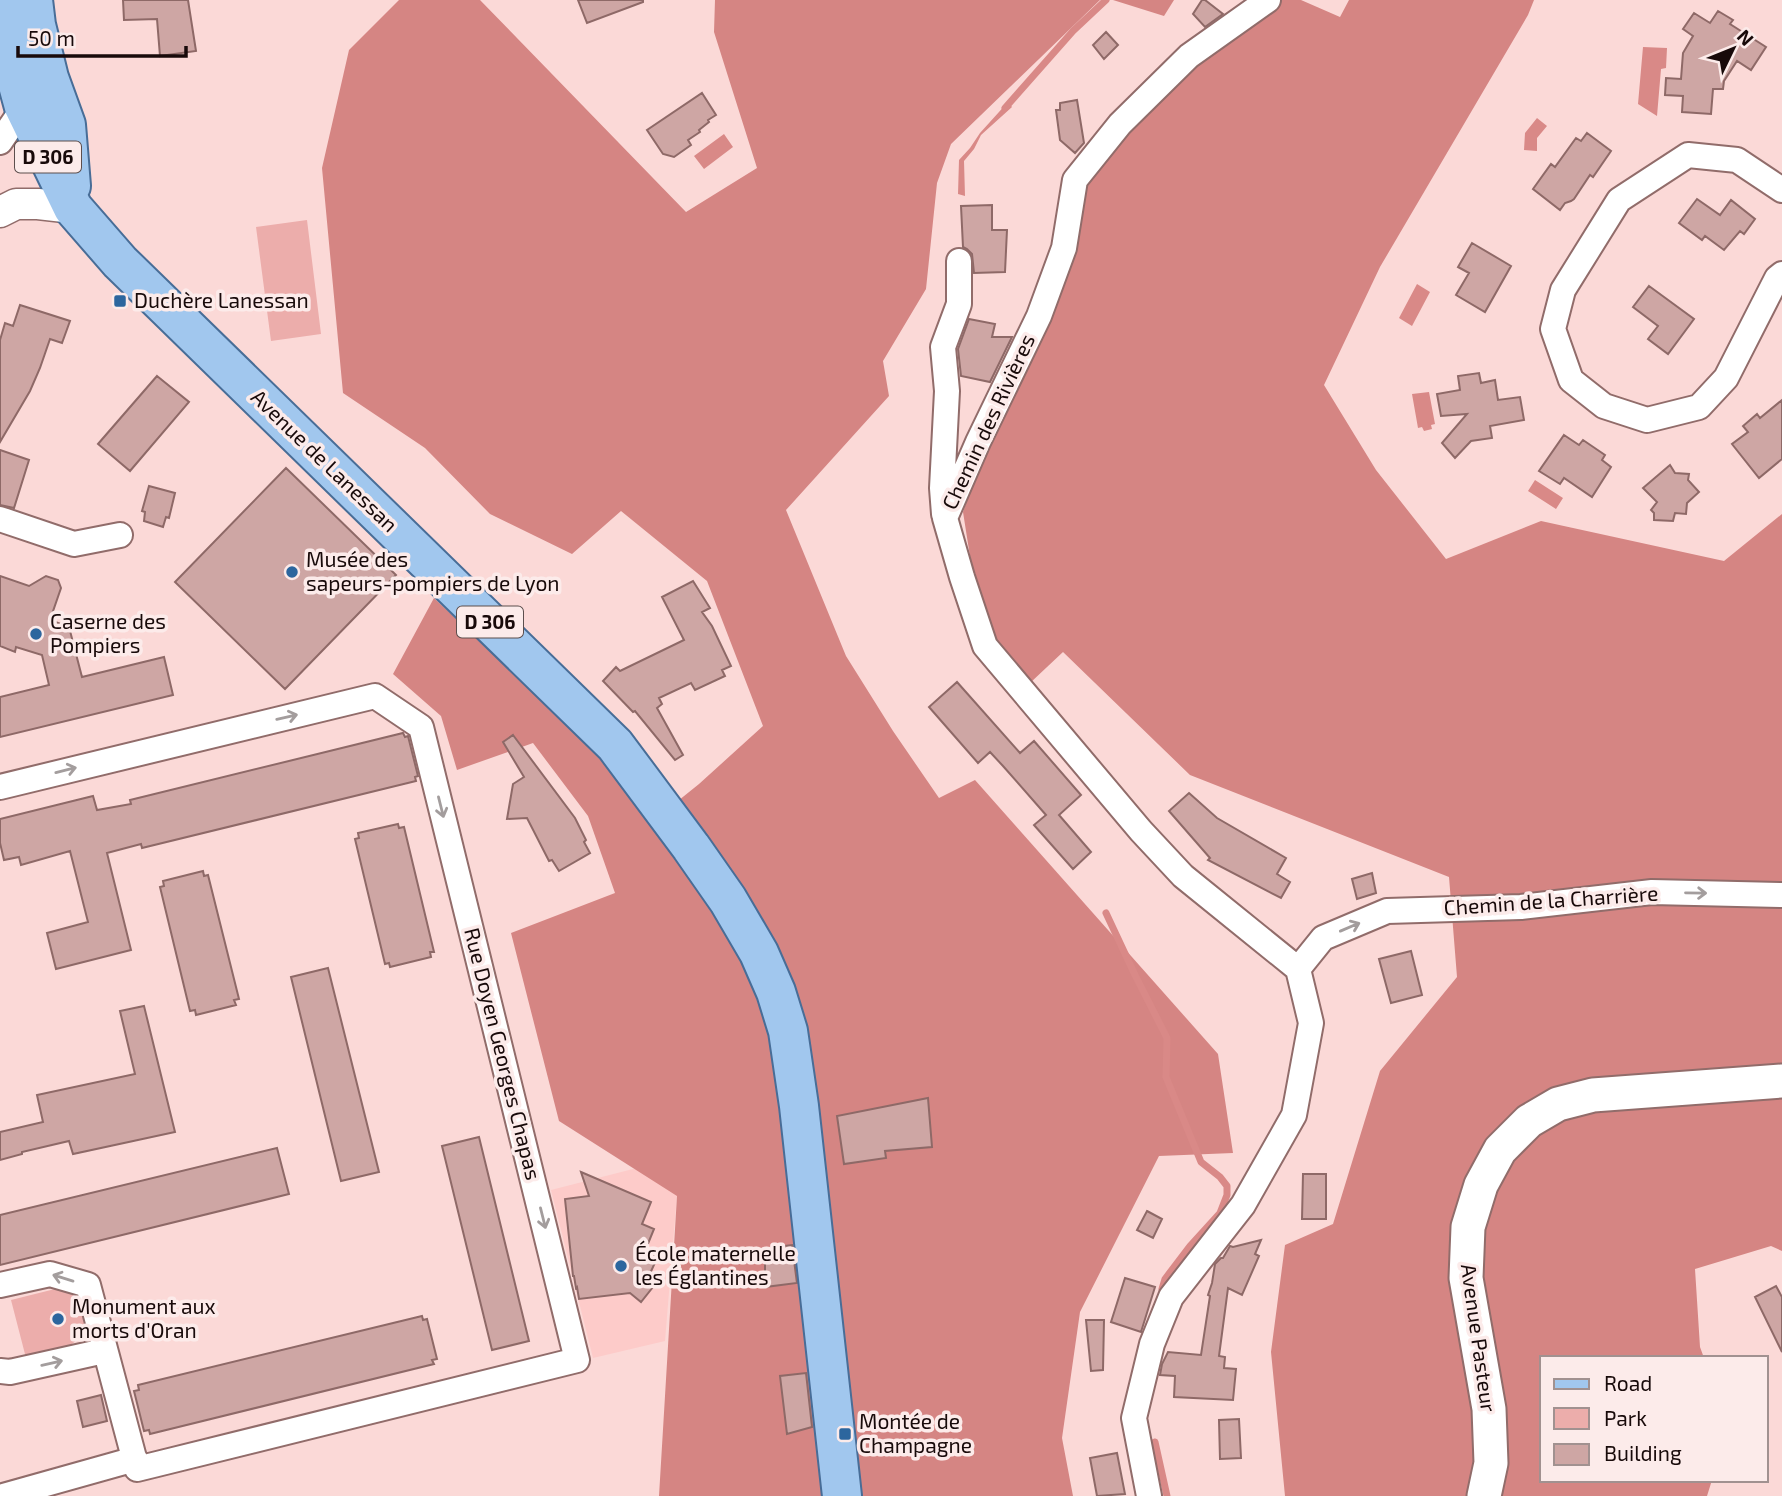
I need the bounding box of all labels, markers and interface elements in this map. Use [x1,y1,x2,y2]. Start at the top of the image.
scale bar [18,14,186,58]
north arrow [1698,14,1768,84]
text: N [1733,24,1759,50]
text: 50 m [28,25,75,50]
road number: D 306 [15,141,81,172]
place label: Duchère Lanessan [134,287,309,312]
marker: Duchère Lanessan [112,293,128,309]
street label: Chemin des Rivières [936,330,1039,513]
street label: Avenue de Lanessan [247,384,403,536]
place label: Musée des sapeurs-pompiers de Lyon [306,546,560,595]
marker: Musée des sapeurs-pompiers de Lyon [284,564,300,580]
road number: D 306 [457,607,523,638]
place label: Caserne des Pompiers [50,608,166,657]
marker: Caserne des Pompiers [28,626,44,642]
one-way arrow [275,710,298,723]
one-way arrow [54,763,77,776]
one-way arrow [435,795,448,818]
street label: Chemin de la Charrière [1443,880,1659,919]
one-way arrow [1684,886,1707,900]
one-way arrow [1339,920,1360,933]
street label: Rue Doyen Georges Chapas [460,925,547,1182]
one-way arrow [536,1206,550,1229]
place label: École maternelle les Églantines [635,1240,796,1289]
marker: École maternelle les Églantines [613,1258,629,1274]
street label: Avenue Pasteur [1457,1262,1502,1414]
one-way arrow [53,1271,75,1283]
place label: Monument aux morts d'Oran [72,1293,216,1342]
marker: Monument aux morts d'Oran [50,1311,66,1327]
one-way arrow [40,1355,63,1369]
legend [1540,1356,1768,1482]
text: Road [1604,1370,1652,1395]
text: Park [1604,1405,1647,1430]
place label: Montée de Champagne [859,1408,972,1457]
marker: Montée de Champagne [837,1426,853,1442]
text: Building [1604,1440,1682,1465]

